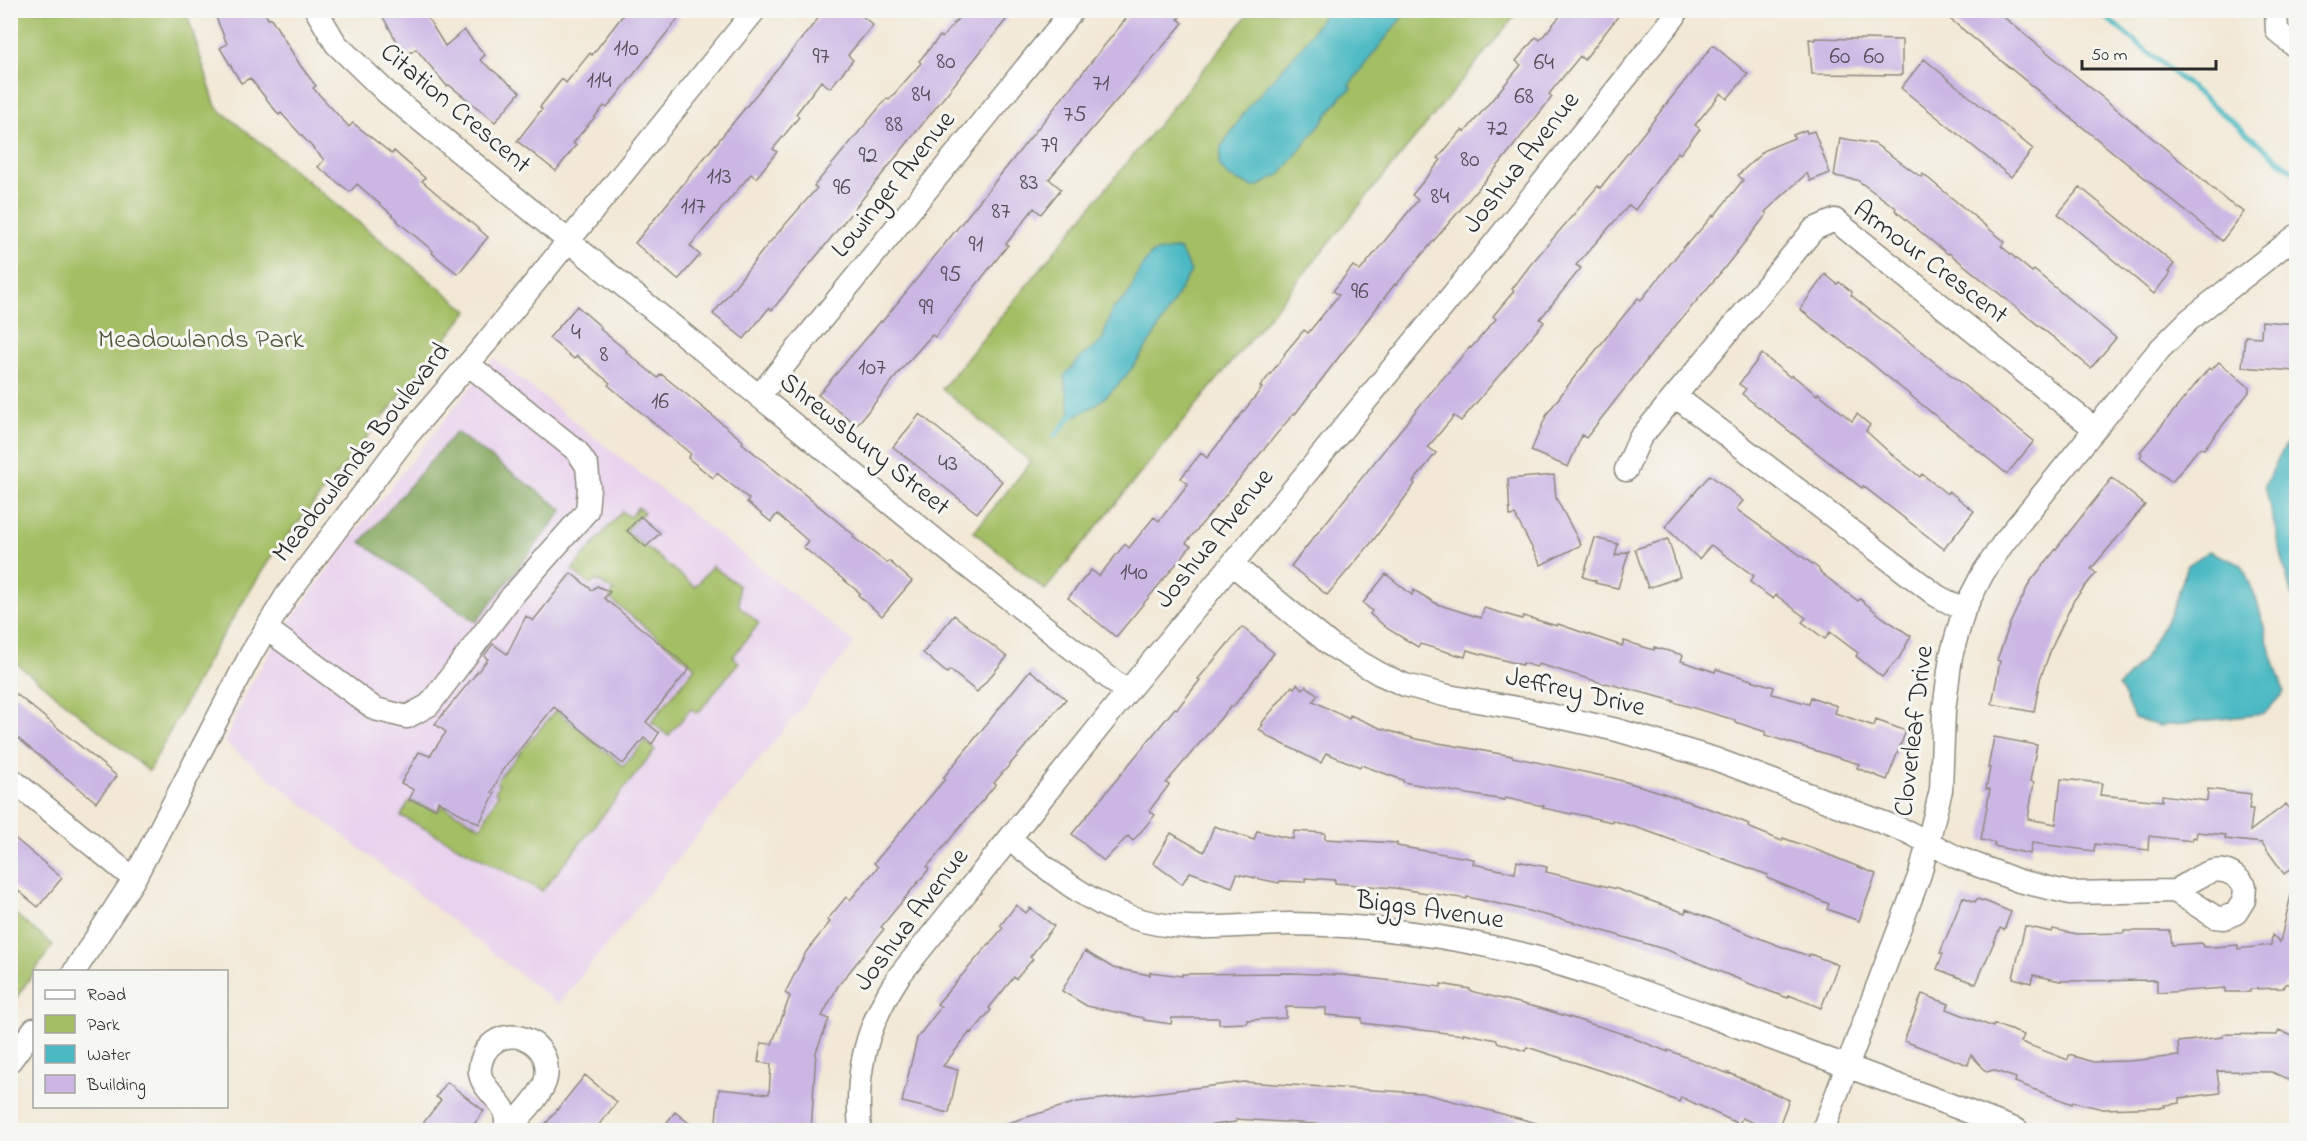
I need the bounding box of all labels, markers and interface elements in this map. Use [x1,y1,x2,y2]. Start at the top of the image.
house number: 110 [613,32,639,67]
scale bar [2082,33,2216,71]
street label: Citation Crescent [371,34,539,184]
house number: 97 [812,40,830,75]
house number: 60 [1830,40,1850,75]
house number: 60 [1864,40,1884,75]
text: 50 m [2091,43,2128,69]
house number: 80 [936,45,956,80]
house number: 64 [1534,46,1554,81]
house number: 114 [586,64,612,99]
house number: 71 [1092,67,1110,102]
house number: 84 [912,78,931,113]
house number: 68 [1514,80,1534,115]
street label: Joshua Avenue [1454,83,1591,242]
house number: 75 [1063,98,1087,133]
street label: Lowinger Avenue [822,102,966,267]
house number: 88 [885,108,903,143]
house number: 72 [1486,112,1508,147]
house number: 79 [1040,129,1058,164]
house number: 92 [858,139,878,174]
house number: 80 [1460,143,1480,178]
house number: 113 [706,160,732,195]
house number: 83 [1020,166,1038,201]
house number: 96 [833,171,851,206]
house number: 84 [1431,180,1450,215]
house number: 117 [680,190,706,225]
street label: Armour Crescent [1844,191,2016,335]
house number: 87 [992,195,1011,230]
house number: 91 [969,228,984,263]
house number: 95 [941,258,962,293]
house number: 96 [1351,275,1369,310]
house number: 99 [919,291,934,326]
house number: 4 [571,316,581,351]
park label: Meadowlands Park [98,321,304,360]
street label: Meadowlands Boulevard [263,334,461,572]
house number: 8 [600,338,609,373]
house number: 107 [858,351,886,386]
street label: Shrewsbury Street [770,364,958,526]
house number: 16 [651,385,670,420]
house number: 43 [938,447,958,482]
street label: Joshua Avenue [1146,460,1285,618]
house number: 140 [1120,556,1148,591]
street label: Cloverleaf Drive [1885,642,1945,819]
street label: Jeffrey Drive [1501,658,1650,728]
street label: Joshua Avenue [845,839,980,1000]
street label: Biggs Avenue [1353,881,1507,941]
legend [33,970,228,1108]
text: Road [87,983,126,1009]
text: Park [87,1013,120,1039]
text: Water [87,1043,131,1069]
text: Building [86,1073,146,1100]

